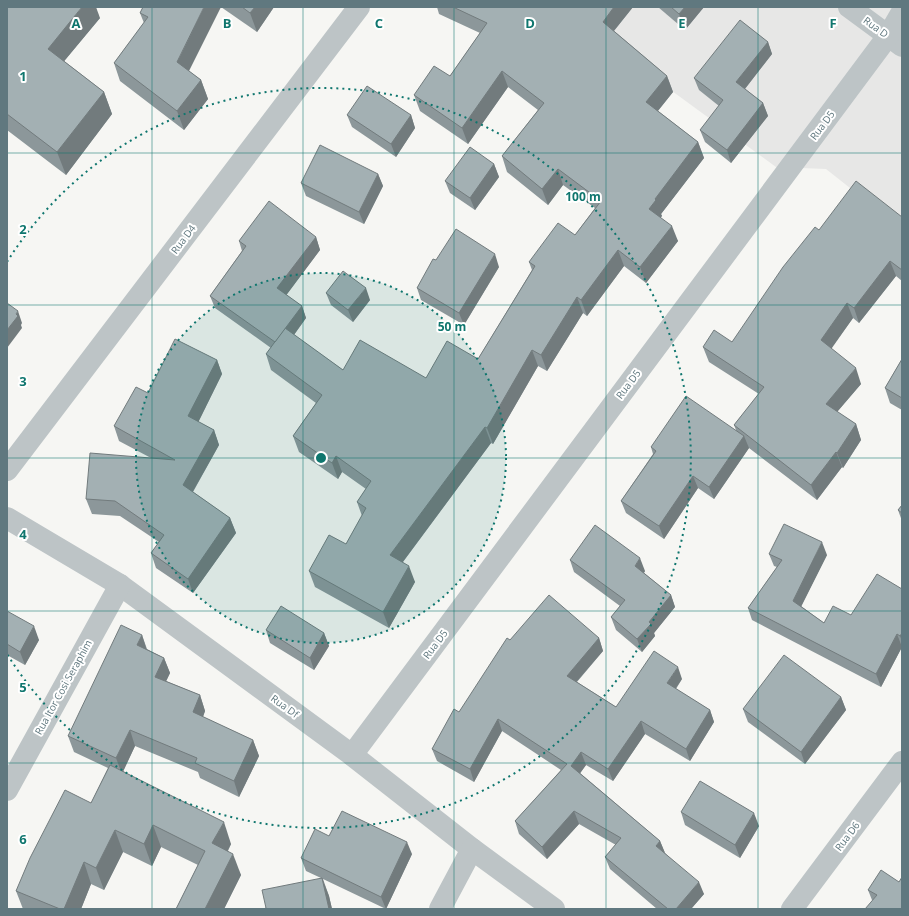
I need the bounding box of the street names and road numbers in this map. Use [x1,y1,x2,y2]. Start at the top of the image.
street label: Rua D [861,13,891,41]
street label: Rua D5 [806,107,838,143]
street label: Rua D4 [167,221,199,257]
street label: Rua D5 [612,366,644,402]
street label: Rua D5 [419,626,451,662]
street label: Rua Itor Cosi Seraphim [31,637,95,737]
street label: Rua Df [268,691,302,721]
street label: Rua D6 [831,818,863,854]

